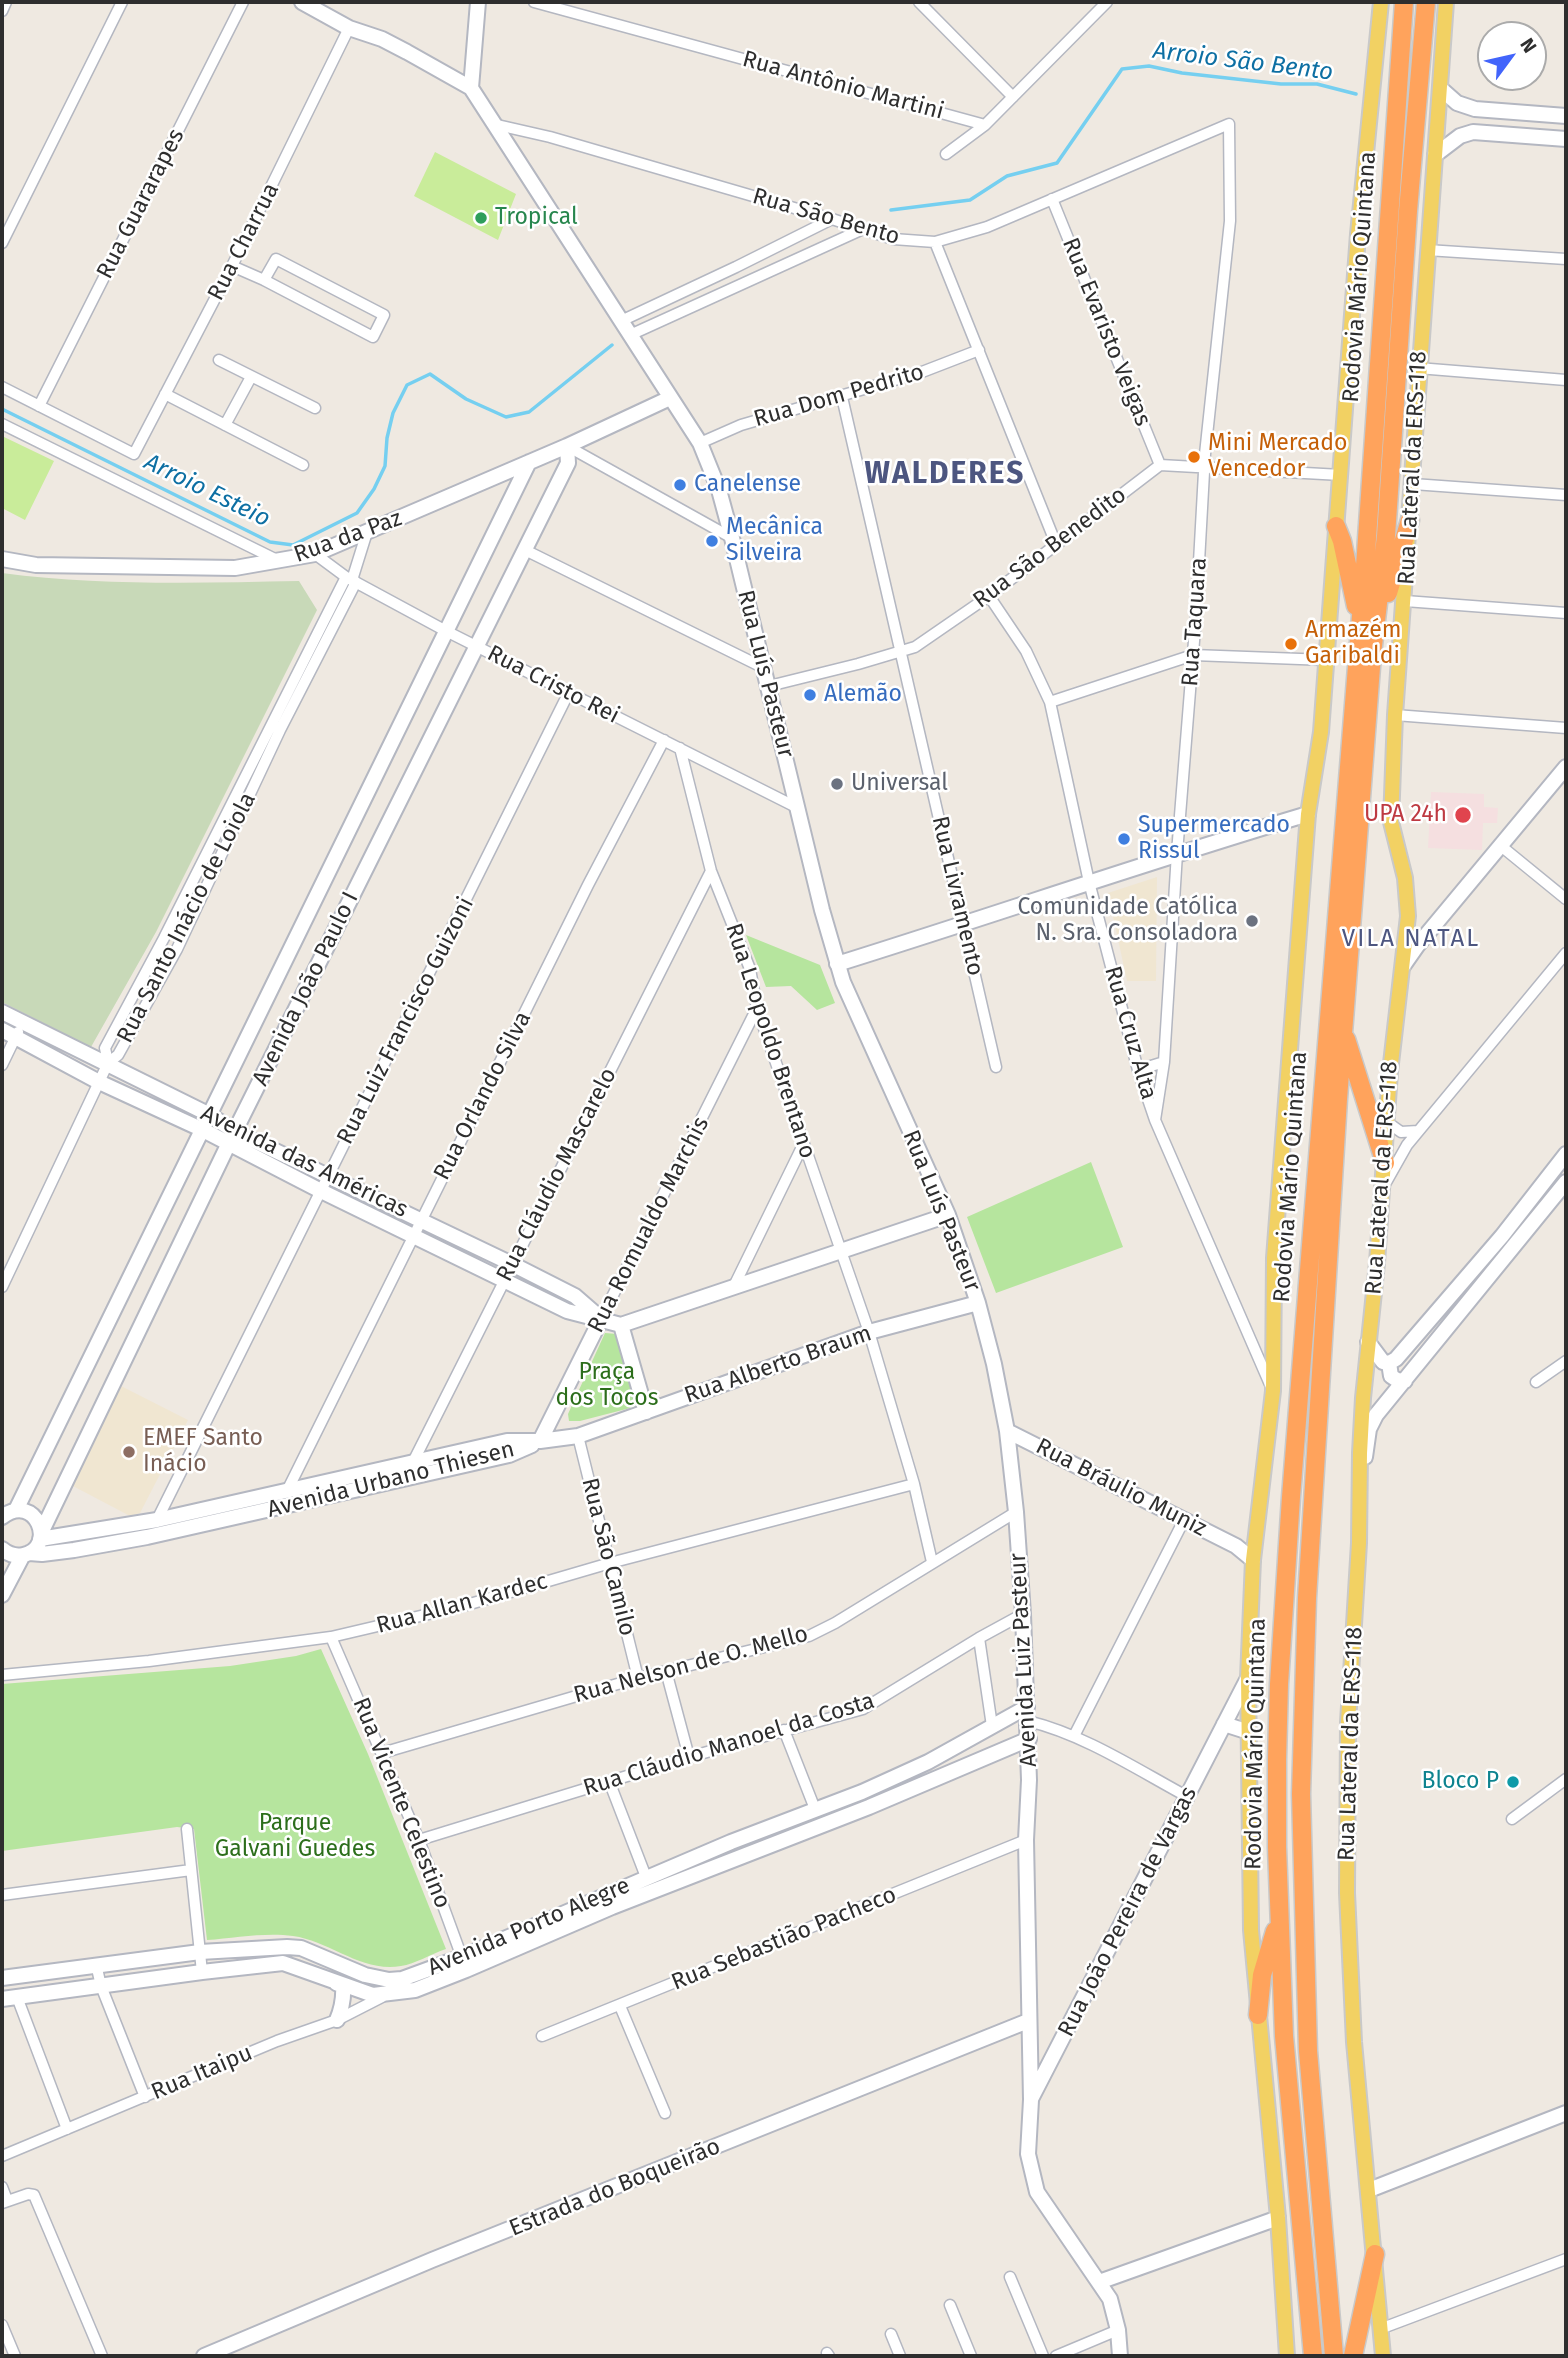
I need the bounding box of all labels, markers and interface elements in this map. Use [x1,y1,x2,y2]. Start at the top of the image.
north arrow [1477,21,1547,91]
text: N [1515,34,1541,57]
water label: Arroio São Bento [1151,37,1335,87]
street label: Rua Antônio Martini [739,46,947,126]
street label: Rua Guararapes [91,124,191,284]
street label: Rodovia Mário Quintana [1337,150,1383,404]
street label: Rua Charrua [203,179,285,305]
street label: Rua São Bento [749,183,903,251]
place label: Tropical [495,204,578,232]
marker: Tropical [473,210,489,226]
street label: Rua Evaristo Veigas [1056,234,1156,430]
street label: Rua Lateral da ERS-118 [1393,350,1433,586]
street label: Rua Dom Pedrito [751,359,927,433]
place label: Mini Mercado Vencedor [1208,430,1348,484]
water label: Arroio Esteio [139,448,275,534]
marker: Mini Mercado Vencedor [1186,449,1202,465]
district label: WALDERES [866,457,1024,493]
place label: Canelense [694,471,801,499]
marker: Canelense [672,477,688,493]
street label: Rua São Benedito [968,481,1132,615]
street label: Rua da Paz [290,505,406,569]
place label: Mecânica Silveira [726,514,823,568]
marker: Mecânica Silveira [704,533,720,549]
street label: Rua Taquara [1177,556,1213,688]
street label: Rua Luís Pasteur [731,587,799,761]
place label: Armazém Garibaldi [1305,617,1401,671]
marker: Armazém Garibaldi [1283,636,1299,652]
street label: Rua Cristo Rei [482,640,624,730]
place label: Alemão [824,681,902,709]
marker: Alemão [802,687,818,703]
place label: Universal [851,770,948,798]
marker: Universal [829,776,845,792]
street label: Rua Santo Inácio de Loiola [112,788,262,1048]
place label: UPA 24h [1364,801,1447,829]
marker: UPA 24h [1453,805,1473,825]
place label: Supermercado Rissul [1138,812,1290,866]
street label: Rua Livramento [925,814,989,978]
marker: Supermercado Rissul [1116,831,1132,847]
street label: Avenida João Paulo I [247,887,365,1091]
street label: Rua Luiz Francisco Guizoni [332,893,480,1149]
place label: Comunidade Católica N. Sra. Consoladora [1017,894,1238,948]
marker: Comunidade Católica N. Sra. Consoladora [1244,913,1260,929]
street label: Rua Leopoldo Brentano [719,920,821,1162]
district label: VILA NATAL [1343,925,1479,953]
street label: Rua Cruz Alta [1098,963,1162,1103]
street label: Rua Orlando Silva [429,1007,537,1185]
street label: Rodovia Mário Quintana [1268,1050,1314,1304]
street label: Rua Lateral da ERS-118 [1360,1060,1404,1296]
street label: Rua Cláudio Mascarelo [491,1064,623,1286]
street label: Avenida das Américas [196,1100,412,1224]
street label: Rua Romualdo Marchis [583,1112,715,1338]
street label: Rua Luís Pasteur [896,1126,986,1296]
street label: Rua Alberto Braum [681,1320,875,1410]
park label: Praça dos Tocos [556,1359,658,1413]
place label: EMEF Santo Inácio [143,1425,263,1479]
street label: Rua Bráulio Muniz [1031,1433,1211,1543]
street label: Avenida Urbano Thiesen [265,1436,517,1524]
marker: EMEF Santo Inácio [121,1444,137,1460]
street label: Rua São Camilo [575,1475,641,1639]
street label: Avenida Luiz Pasteur [1005,1552,1043,1768]
street label: Rua Allan Kardec [373,1568,551,1640]
street label: Rodovia Mário Quintana [1240,1618,1272,1870]
street label: Rua Nelson de O. Mello [571,1620,811,1710]
street label: Rua Lateral da ERS-118 [1333,1626,1369,1862]
street label: Rua Cláudio Manoel da Costa [580,1687,878,1803]
street label: Rua Vicente Celestino [346,1694,456,1912]
place label: Bloco P [1422,1768,1499,1796]
marker: Bloco P [1505,1774,1521,1790]
street label: Rua João Pereira de Vargas [1053,1782,1203,2042]
park label: Parque Galvani Guedes [215,1810,375,1864]
street label: Avenida Porto Alegre [424,1872,634,1982]
street label: Rua Sebastião Pacheco [668,1881,900,1997]
street label: Rua Itaipu [147,2039,257,2107]
street label: Estrada do Boqueirão [505,2133,725,2243]

